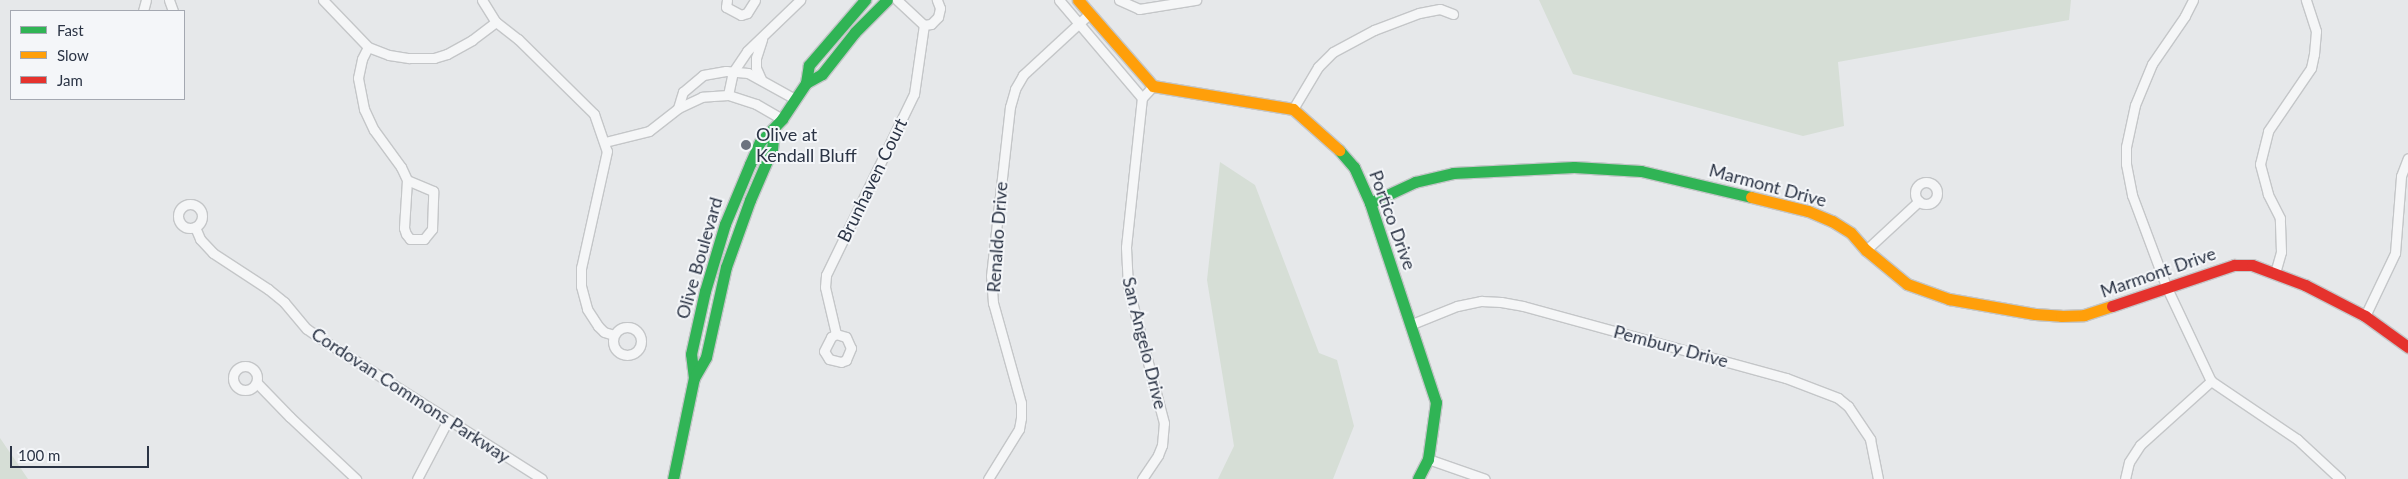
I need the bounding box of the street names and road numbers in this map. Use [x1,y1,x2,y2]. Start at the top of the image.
street label: Brunhaven Court [833,115,911,245]
street label: Marmont Drive [1707,159,1829,211]
street label: Portico Drive [1365,167,1421,273]
street label: Renaldo Drive [982,181,1012,293]
street label: Olive Boulevard [671,195,727,321]
street label: Marmont Drive [2097,242,2219,302]
street label: San Angelo Drive [1118,274,1172,412]
street label: Pembury Drive [1611,320,1731,372]
street label: Cordovan Commons Parkway [308,323,514,467]

